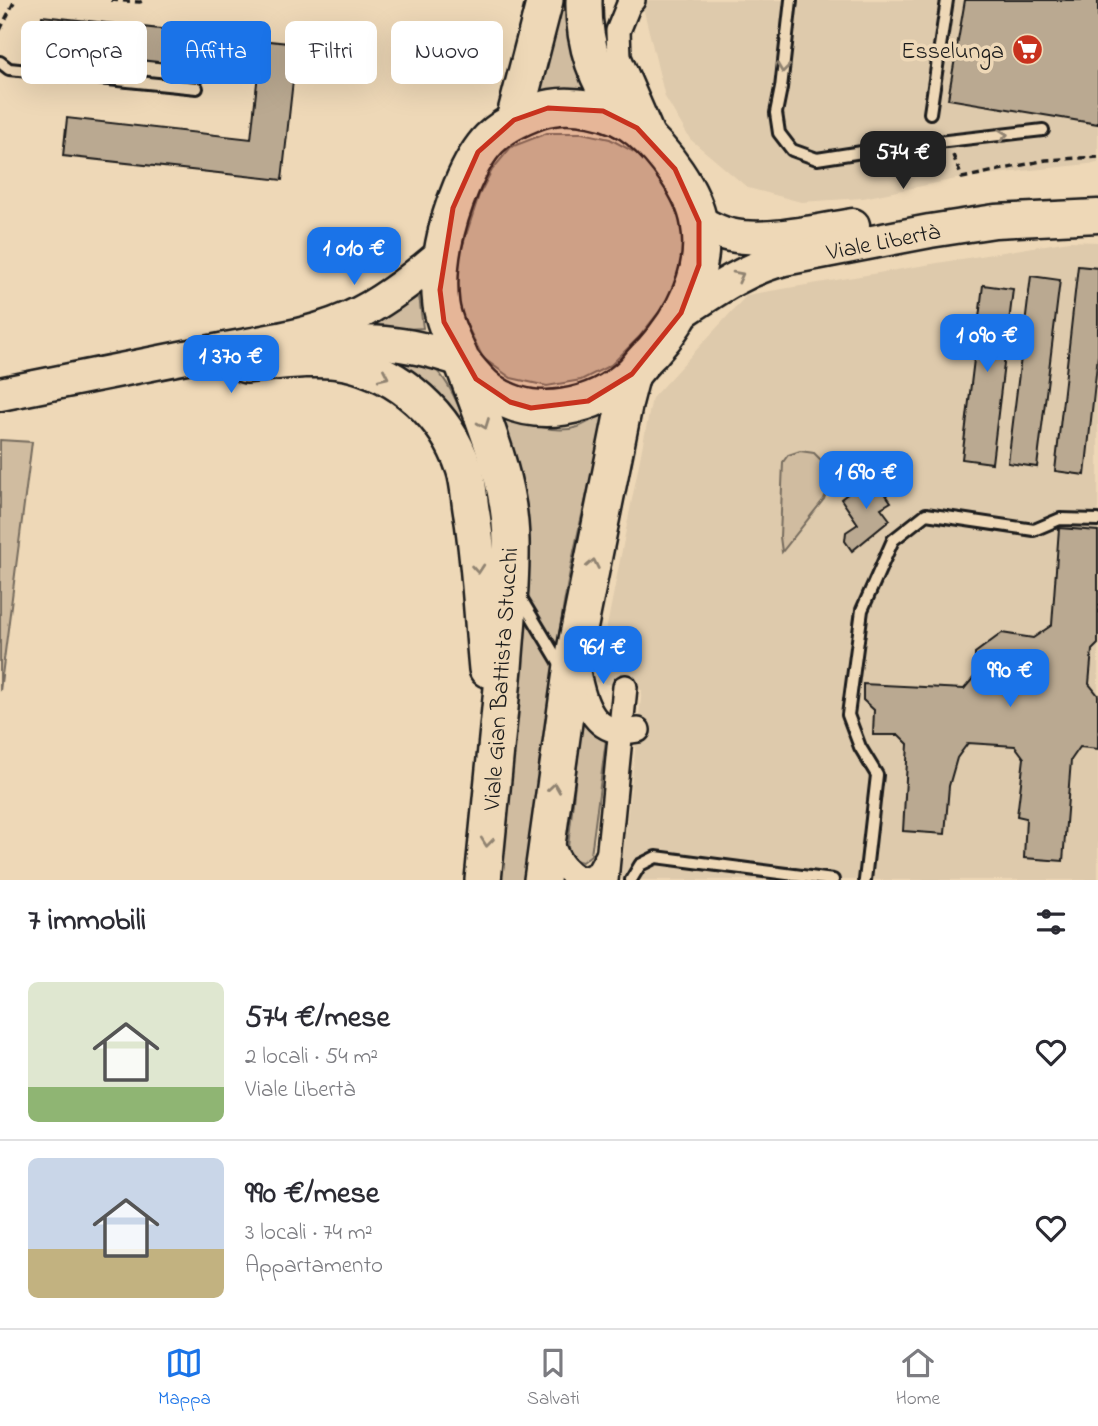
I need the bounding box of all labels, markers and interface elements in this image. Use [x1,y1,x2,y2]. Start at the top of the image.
chip: Compra [21,21,147,84]
chip: Affitta [161,21,271,84]
chip: Filtri [285,21,377,84]
chip: Nuovo [391,21,503,84]
supermarket icon: Esselunga [1010,33,1044,67]
place label: Esselunga [901,35,1004,70]
one-way arrow [776,62,791,74]
one-way arrow [997,127,1008,142]
pin: 574 € [854,132,952,191]
text: 574 € [876,137,930,170]
street label: Viale Libertà [823,215,943,272]
pin: 1 010 € [289,228,419,287]
text: 1 010 € [323,233,385,266]
one-way arrow [732,271,744,285]
pin: 1 090 € [922,314,1052,374]
text: 1 090 € [956,320,1018,353]
pin: 1 370 € [166,336,296,395]
text: 1 370 € [199,341,263,374]
one-way arrow [377,368,390,382]
one-way arrow [476,417,490,429]
pin: 1 690 € [801,452,931,511]
text: 1 690 € [835,457,897,490]
street label: Viale Gian Battista Stucchi [476,546,529,813]
one-way arrow [584,558,599,570]
one-way arrow [470,564,485,575]
pin: 961 € [554,626,652,686]
text: 961 € [580,632,626,665]
pin: 990 € [961,650,1059,709]
text: 990 € [987,655,1033,688]
one-way arrow [546,782,561,794]
one-way arrow [480,837,495,848]
text: 7 immobili [28,900,146,944]
icon: filters [1032,903,1070,941]
text: 574 €/mese [245,997,390,1041]
icon: home [84,1010,168,1094]
icon: heart [1032,1033,1070,1071]
text: 2 locali · 54 m² [245,1041,378,1074]
text: Viale Libertà [245,1074,355,1107]
text: 990 €/mese [245,1173,379,1217]
icon: home [84,1186,168,1270]
icon: heart [1032,1209,1070,1247]
text: 3 locali · 74 m² [245,1217,373,1250]
text: Appartamento [245,1250,383,1283]
tab: Mappa [158,1344,211,1413]
tab: Salvati [527,1344,580,1413]
tab: Home [896,1344,940,1413]

